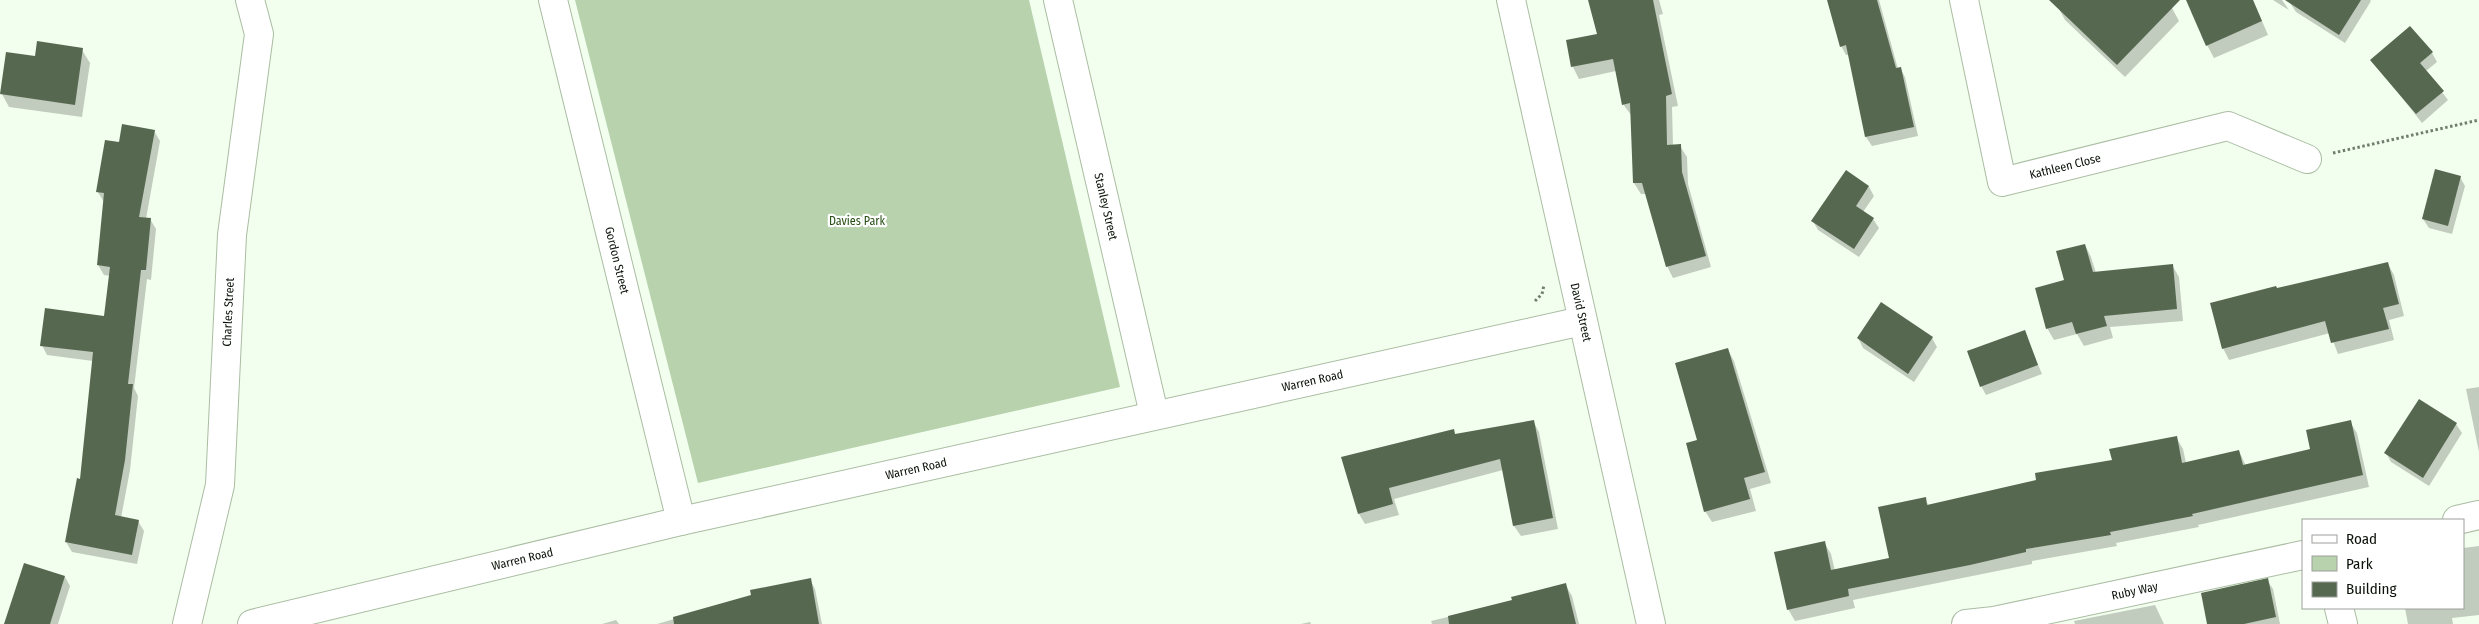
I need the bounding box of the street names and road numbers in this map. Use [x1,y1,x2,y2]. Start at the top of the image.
street label: Kathleen Close [2028,151,2102,182]
street label: Stanley Street [1091,171,1120,242]
street label: Gordon Street [602,225,632,295]
street label: Charles Street [220,277,237,347]
street label: David Street [1568,282,1594,343]
street label: Warren Road [1280,367,1345,394]
street label: Warren Road [884,455,948,482]
street label: Warren Road [490,545,554,573]
street label: Ruby Way [2110,579,2160,603]

